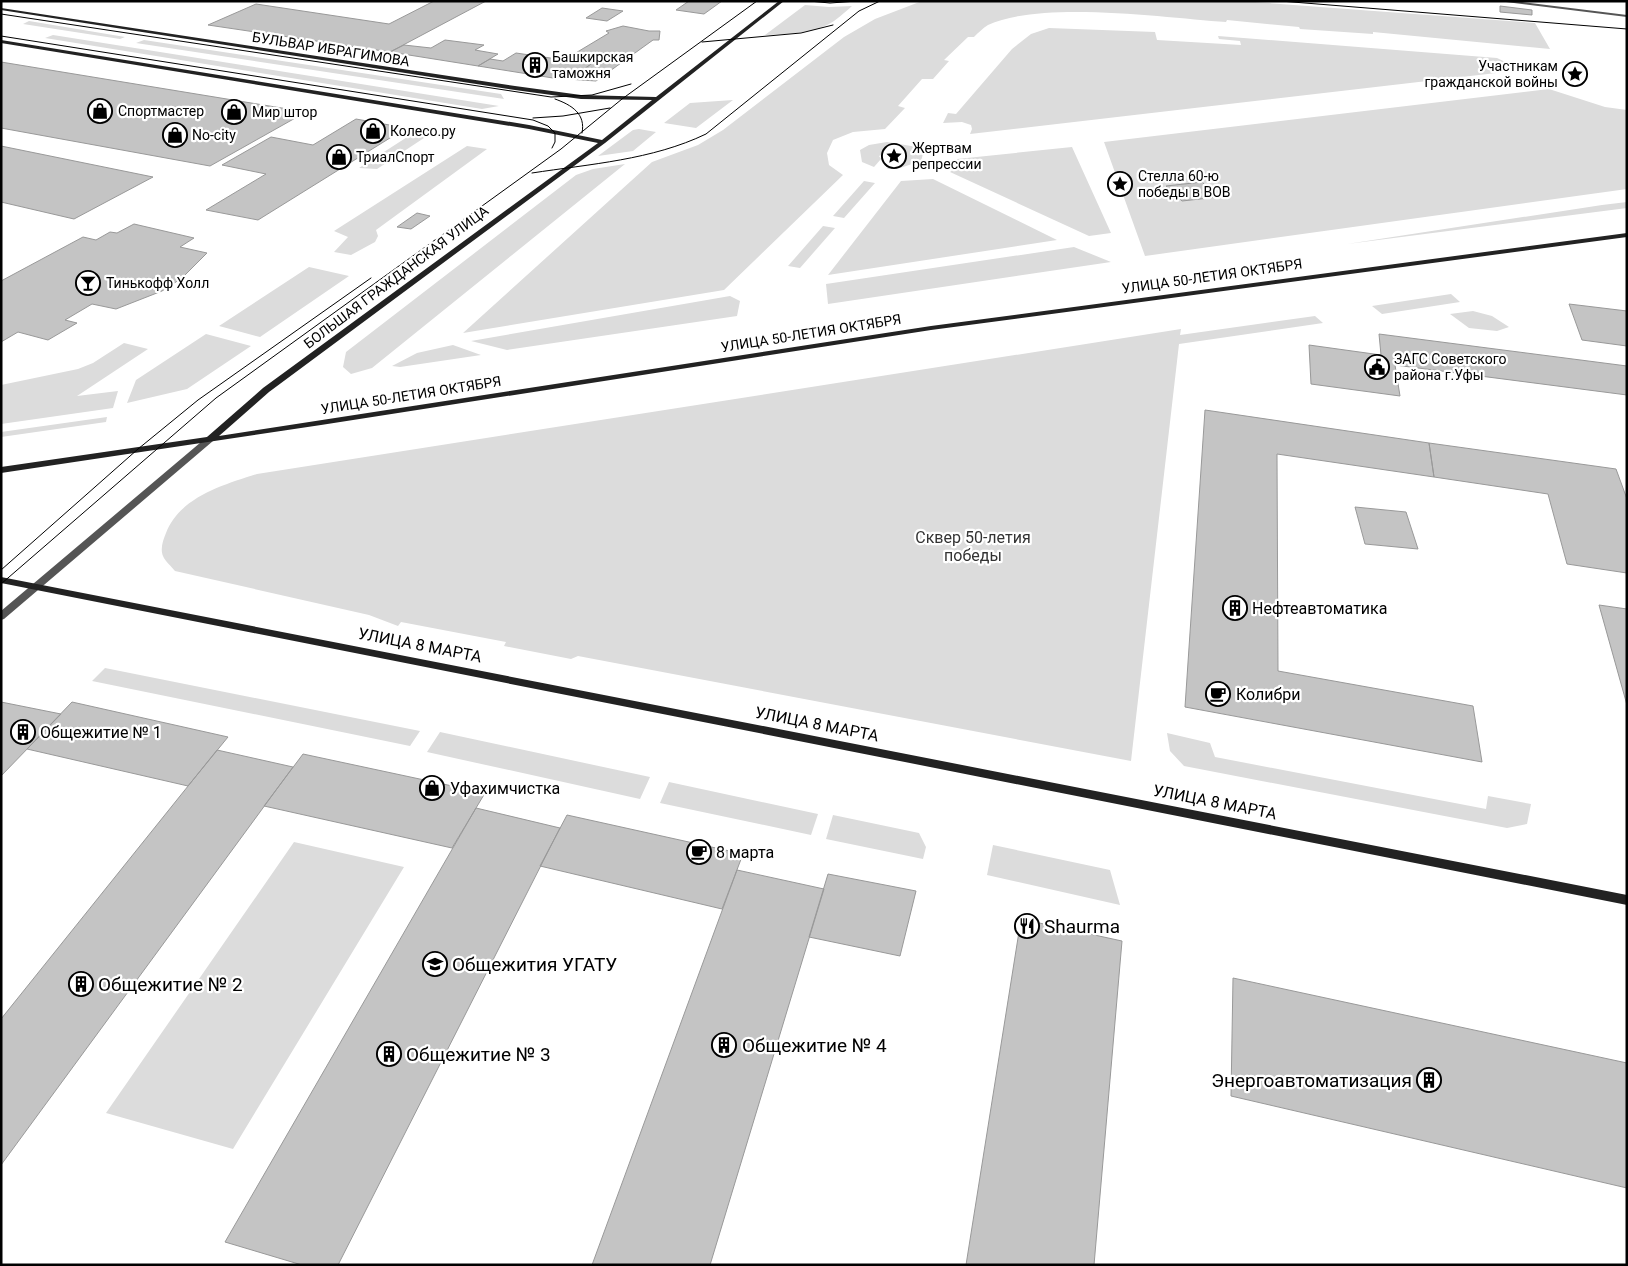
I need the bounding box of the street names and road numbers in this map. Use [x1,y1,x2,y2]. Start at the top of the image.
street label: БУЛЬВАР ИБРАГИМОВА [251,29,411,69]
street label: БОЛЬШАЯ ГРАЖДАНСКАЯ УЛИЦА [301,202,491,352]
street label: УЛИЦА 50-ЛЕТИЯ ОКТЯБРЯ [1121,255,1303,297]
street label: УЛИЦА 50-ЛЕТИЯ ОКТЯБРЯ [720,311,902,355]
street label: УЛИЦА 50-ЛЕТИЯ ОКТЯБРЯ [320,373,502,417]
street label: УЛИЦА 8 МАРТА [357,624,484,666]
street label: УЛИЦА 8 МАРТА [754,703,881,745]
street label: УЛИЦА 8 МАРТА [1152,781,1279,823]

